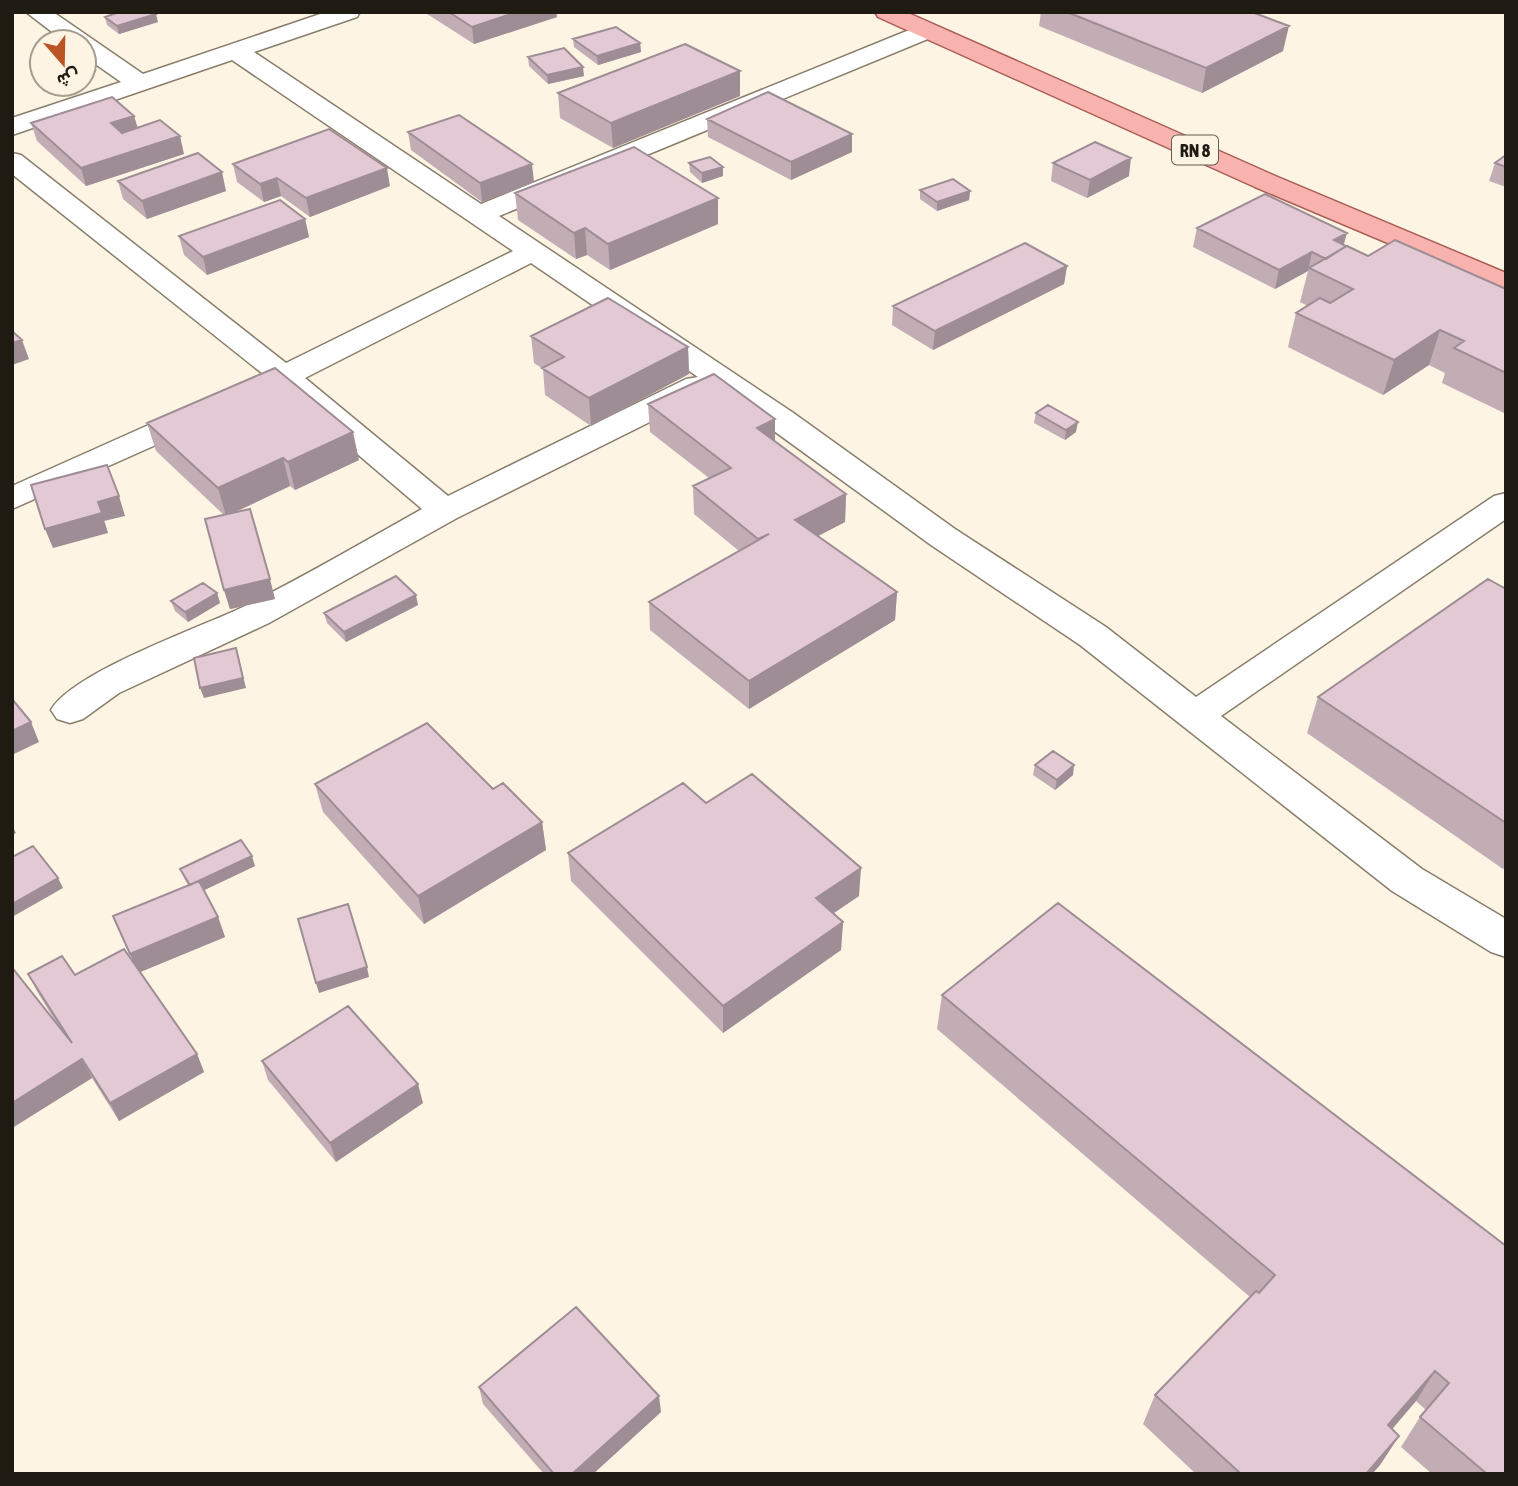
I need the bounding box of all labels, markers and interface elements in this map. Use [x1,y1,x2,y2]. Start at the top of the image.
north arrow [28,28,98,98]
text: ش [54,64,83,93]
road number: RN 8 [1172,135,1218,164]

